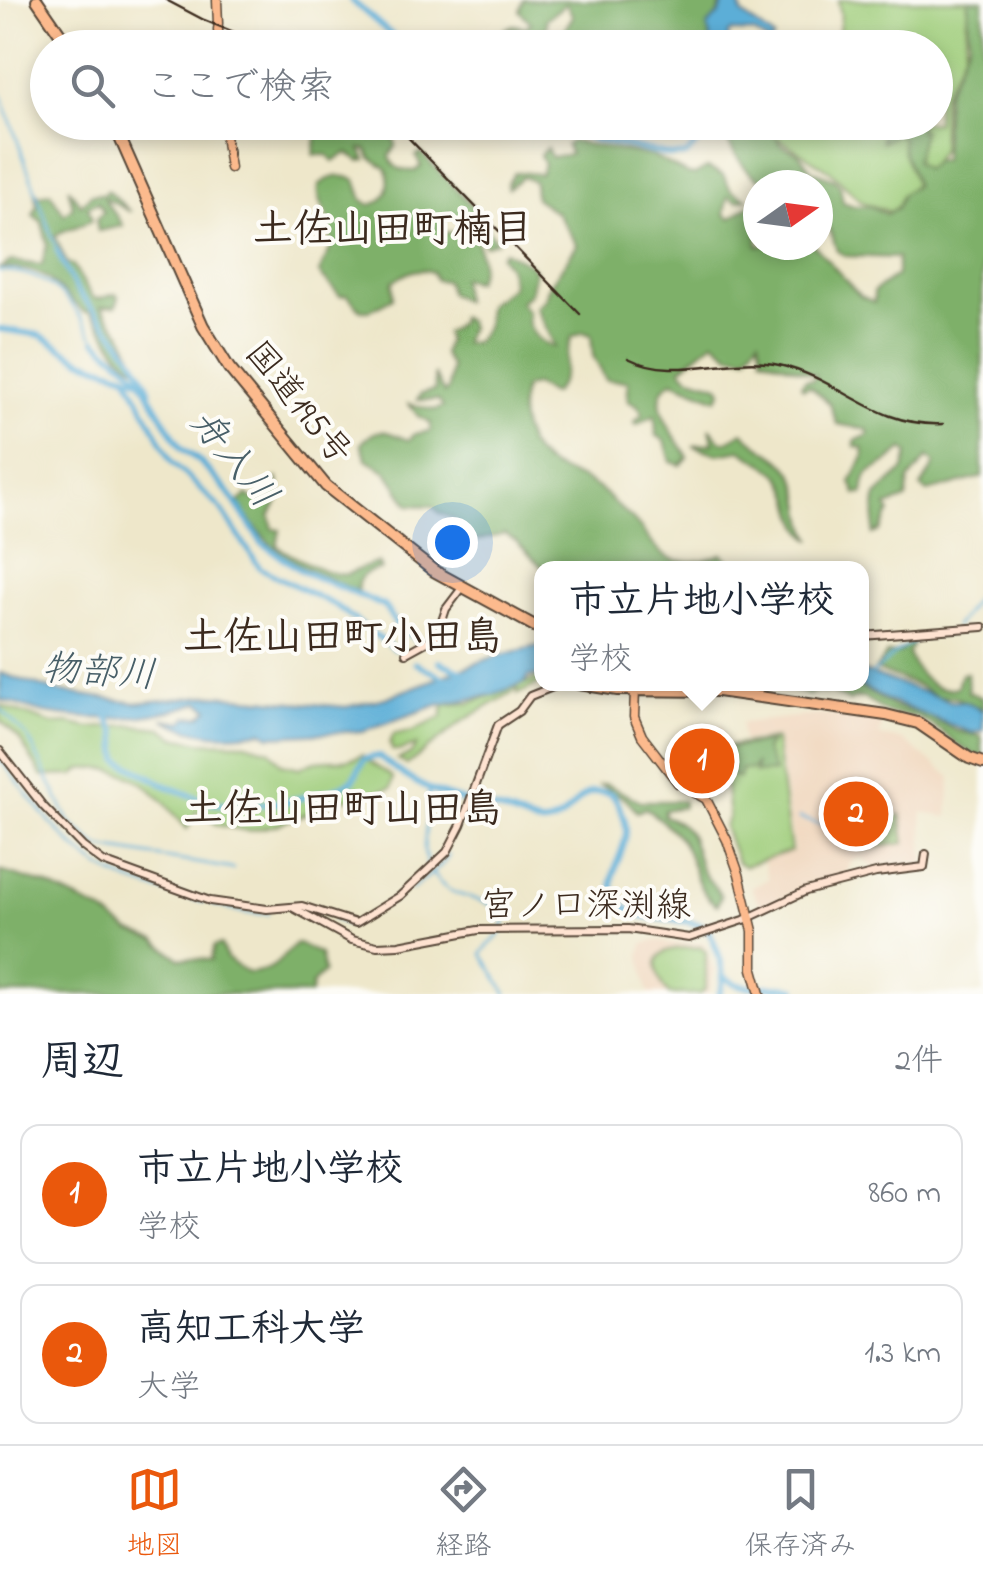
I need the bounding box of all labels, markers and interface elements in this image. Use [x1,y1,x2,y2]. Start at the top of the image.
search box [30,30,953,140]
icon: search [65,58,120,113]
text: ここで検索 [145,61,335,117]
north arrow [743,170,833,260]
district label: 土佐山田町楠目 [253,202,533,261]
street label: 国道195号 [231,331,363,477]
water label: 舟入川 [174,398,290,522]
your location [427,517,478,568]
popup [534,561,869,691]
text: 市立片地小学校 [568,575,835,631]
district label: 土佐山田町小田島 [183,610,503,669]
text: 学校 [568,637,633,684]
water label: 物部川 [40,642,158,706]
pin: 1 [670,724,734,798]
pin: 2 [824,776,888,852]
district label: 土佐山田町山田島 [183,782,503,841]
street label: 宮ノ口深渕線 [481,882,691,933]
text: 周辺 [40,1033,124,1094]
text: 2件 [895,1039,943,1086]
text: 市立片地小学校 [137,1143,403,1199]
text: 1 [69,1171,80,1218]
text: 860 m [868,1171,941,1218]
text: 学校 [137,1205,201,1252]
text: 高知工科大学 [137,1303,365,1359]
text: 2 [67,1331,82,1378]
text: 1.3 km [864,1331,941,1378]
text: 大学 [137,1365,201,1412]
tab: 地図 [126,1462,183,1568]
tab: 経路 [435,1462,492,1568]
tab: 保存済み [744,1462,857,1568]

